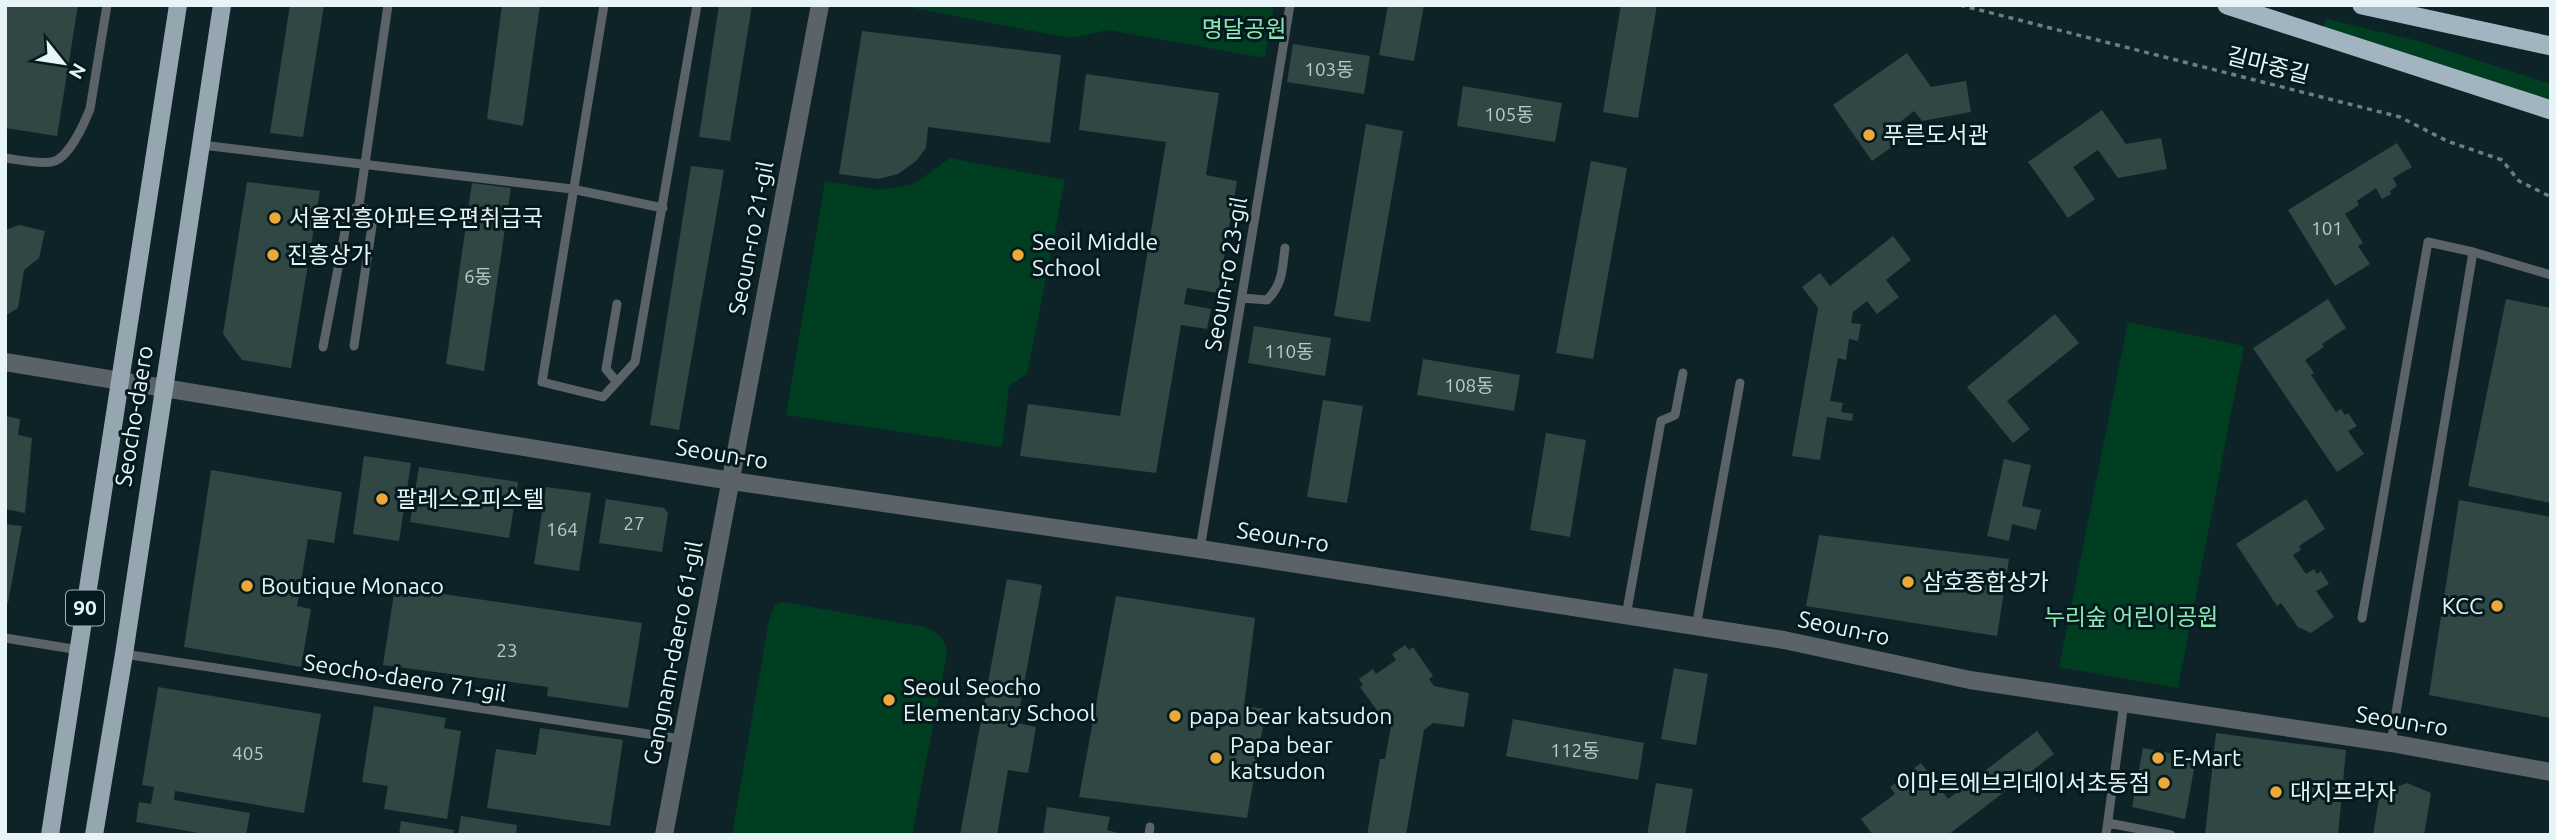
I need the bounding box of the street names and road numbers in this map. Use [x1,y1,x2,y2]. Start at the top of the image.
street label: 길마중길 [2224,42,2312,87]
street label: Seoun-ro 21-gil [723,159,778,317]
street label: Seoun-ro 23-gil [1200,195,1251,353]
street label: Seocho-daero [110,344,157,488]
street label: Seoun-ro [674,434,770,473]
street label: Seoun-ro [1235,517,1331,556]
street label: Gangnam-daero 61-gil [639,539,707,767]
road number: 90 [66,590,104,626]
street label: Seoun-ro [1796,606,1892,649]
street label: Seocho-daero 71-gil [302,649,508,706]
street label: Seoun-ro [2354,701,2450,740]

